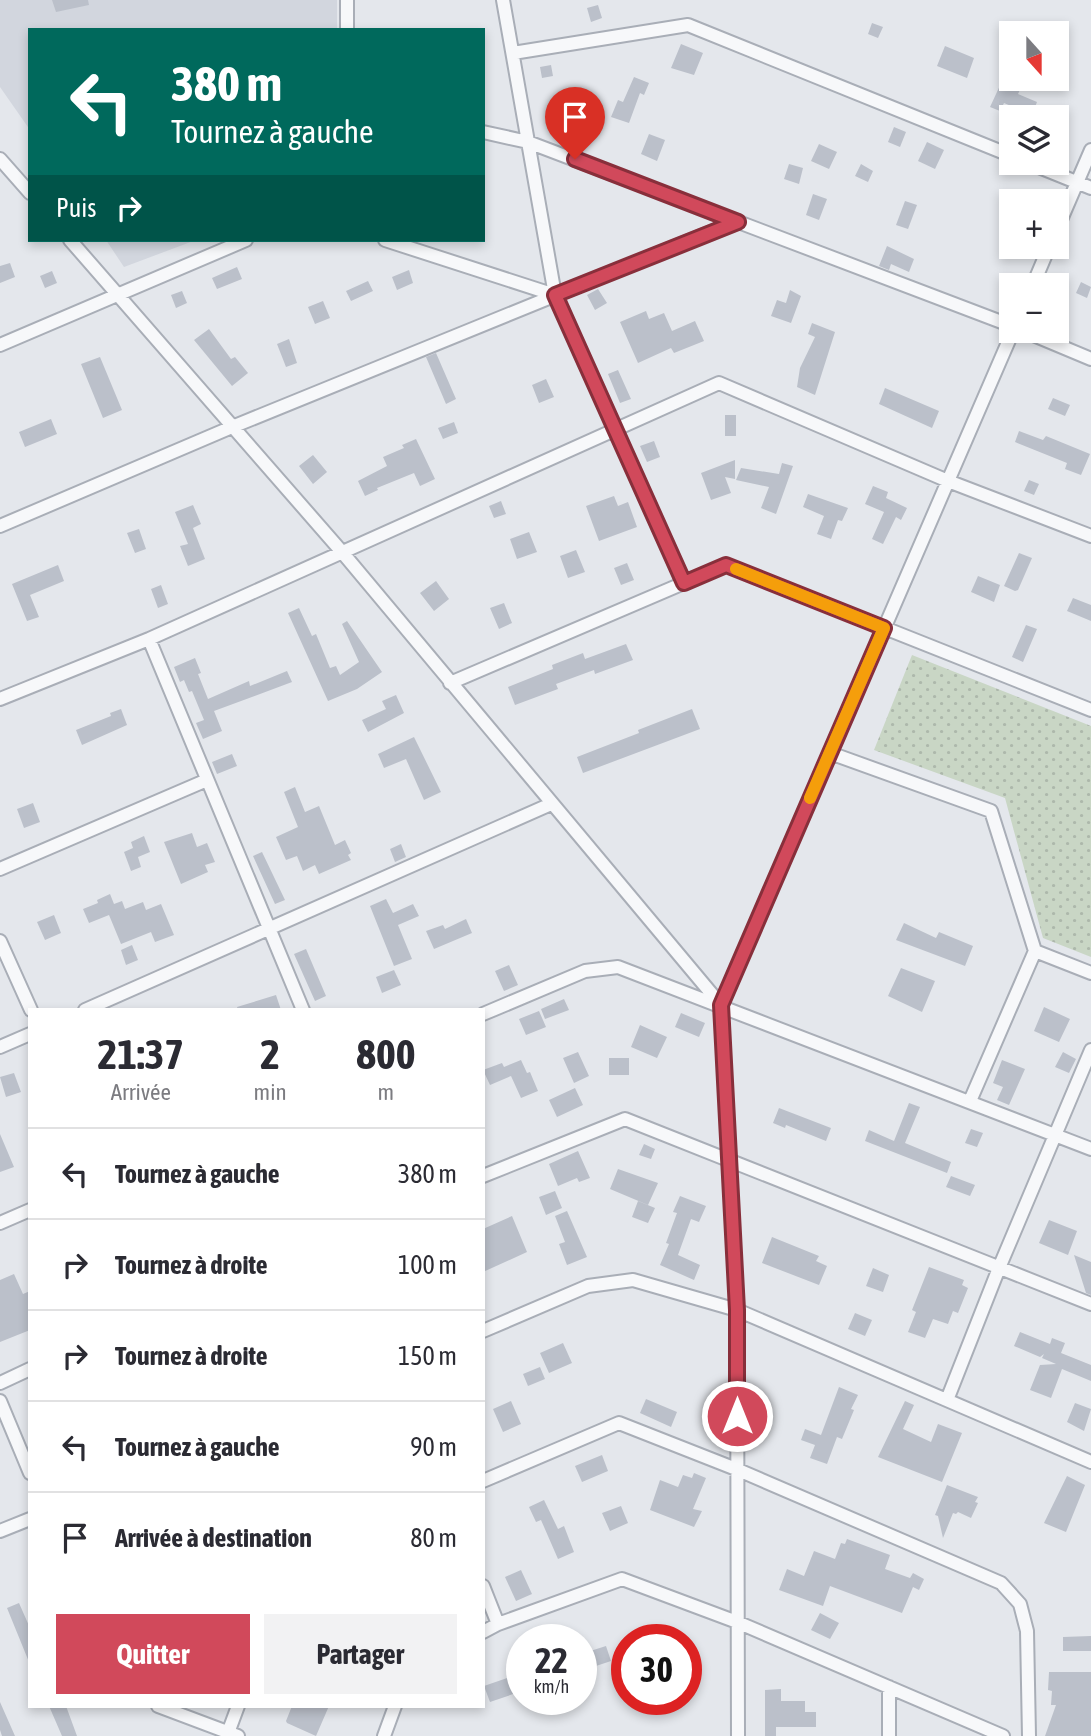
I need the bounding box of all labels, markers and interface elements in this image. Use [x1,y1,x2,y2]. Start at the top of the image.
north arrow [999,21,1069,91]
map controls [999,21,1069,343]
text: 380 m [171,55,282,111]
icon: left [56,56,147,147]
pin [545,87,605,159]
icon: arrive [556,98,594,136]
button: layers [999,105,1069,175]
text: Tournez à gauche [171,113,374,150]
icon: right [110,189,148,227]
button: + [999,189,1069,259]
text: Puis [56,193,96,223]
button: − [999,273,1069,343]
text: 21:37 [98,1030,184,1078]
text: 2 [260,1030,280,1078]
text: 800 [356,1030,415,1078]
text: Arrivée [111,1079,171,1105]
text: min [254,1079,287,1105]
text: m [378,1079,394,1105]
icon: left [56,1155,94,1193]
text: Tournez à gauche [115,1159,280,1189]
text: 380 m [398,1159,457,1189]
icon: right [56,1246,94,1284]
text: Tournez à droite [115,1250,268,1280]
text: 100 m [398,1250,457,1280]
icon: right [56,1337,94,1375]
text: Tournez à droite [115,1341,268,1371]
text: 150 m [398,1341,457,1371]
position arrow [700,1379,774,1453]
icon: left [56,1428,94,1466]
text: Tournez à gauche [115,1432,280,1462]
text: 90 m [410,1432,457,1462]
icon: arrive [56,1519,94,1557]
text: Arrivée à destination [115,1523,312,1553]
text: 80 m [410,1523,457,1553]
button: Quitter [56,1614,250,1694]
button: Partager [264,1614,457,1694]
speed limit sign: 30 [611,1624,702,1715]
text: 22 [535,1640,568,1680]
text: km/h [534,1676,569,1697]

